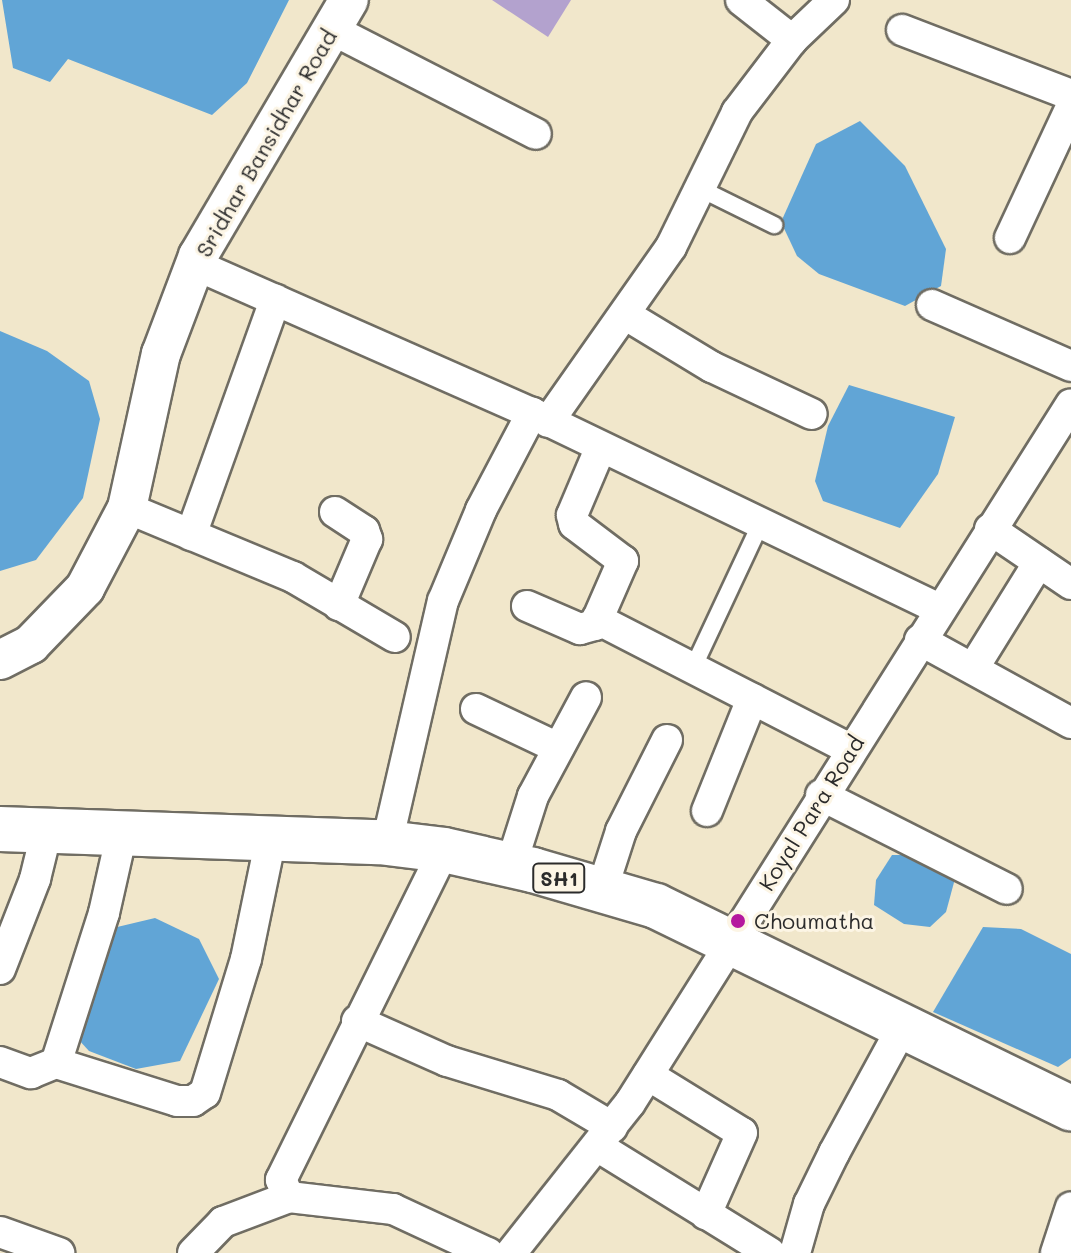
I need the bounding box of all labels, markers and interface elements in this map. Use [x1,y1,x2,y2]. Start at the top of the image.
street label: Sridhar Bansidhar Road [190,25,342,261]
street label: Koyal Para Road [753,731,869,895]
road number: SH1 [531,862,587,894]
place label: Choumatha [754,908,874,934]
marker: Choumatha [729,912,747,930]

